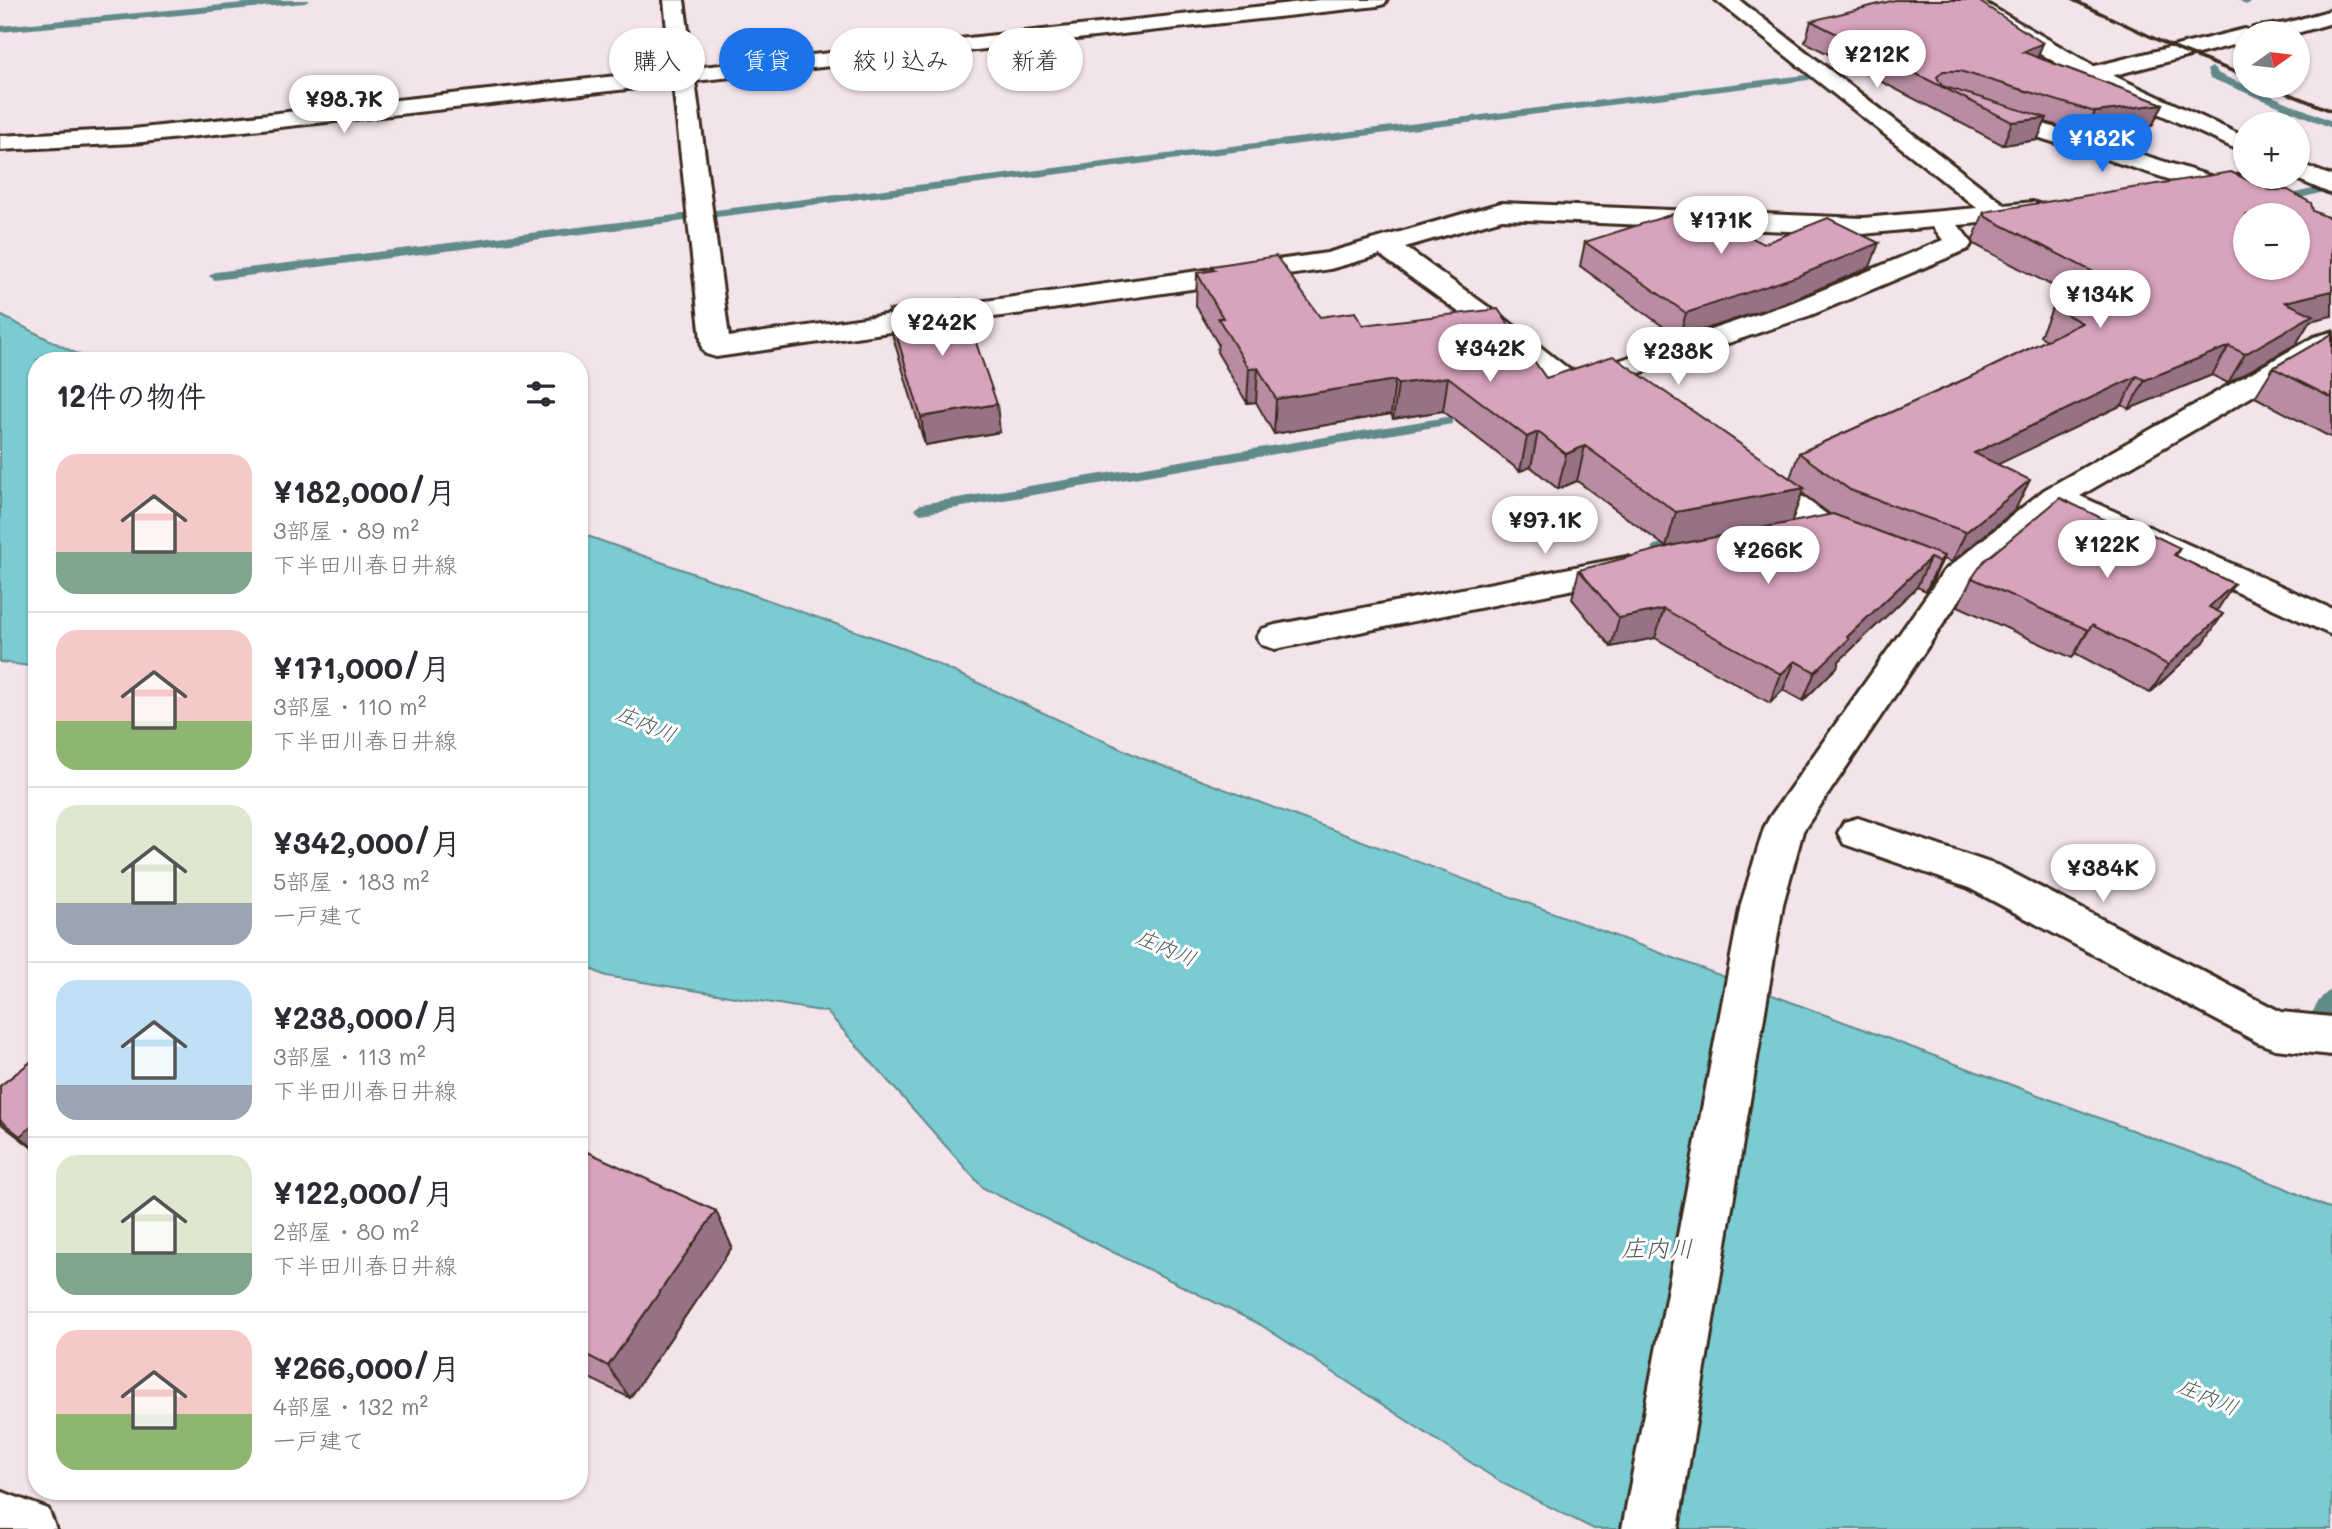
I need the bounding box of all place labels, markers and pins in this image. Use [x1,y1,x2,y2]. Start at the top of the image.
pin: ¥212K [1828,31,1926,90]
pin: ¥98.7K [287,76,401,135]
pin: ¥182K [2053,114,2151,174]
pin: ¥171K [1672,196,1770,256]
pin: ¥134K [2051,270,2149,330]
pin: ¥242K [893,298,991,358]
pin: ¥342K [1441,324,1539,384]
pin: ¥238K [1629,328,1727,387]
pin: ¥97.1K [1488,496,1602,556]
pin: ¥122K [2058,520,2156,580]
pin: ¥266K [1719,526,1817,586]
pin: ¥384K [2054,844,2152,904]

